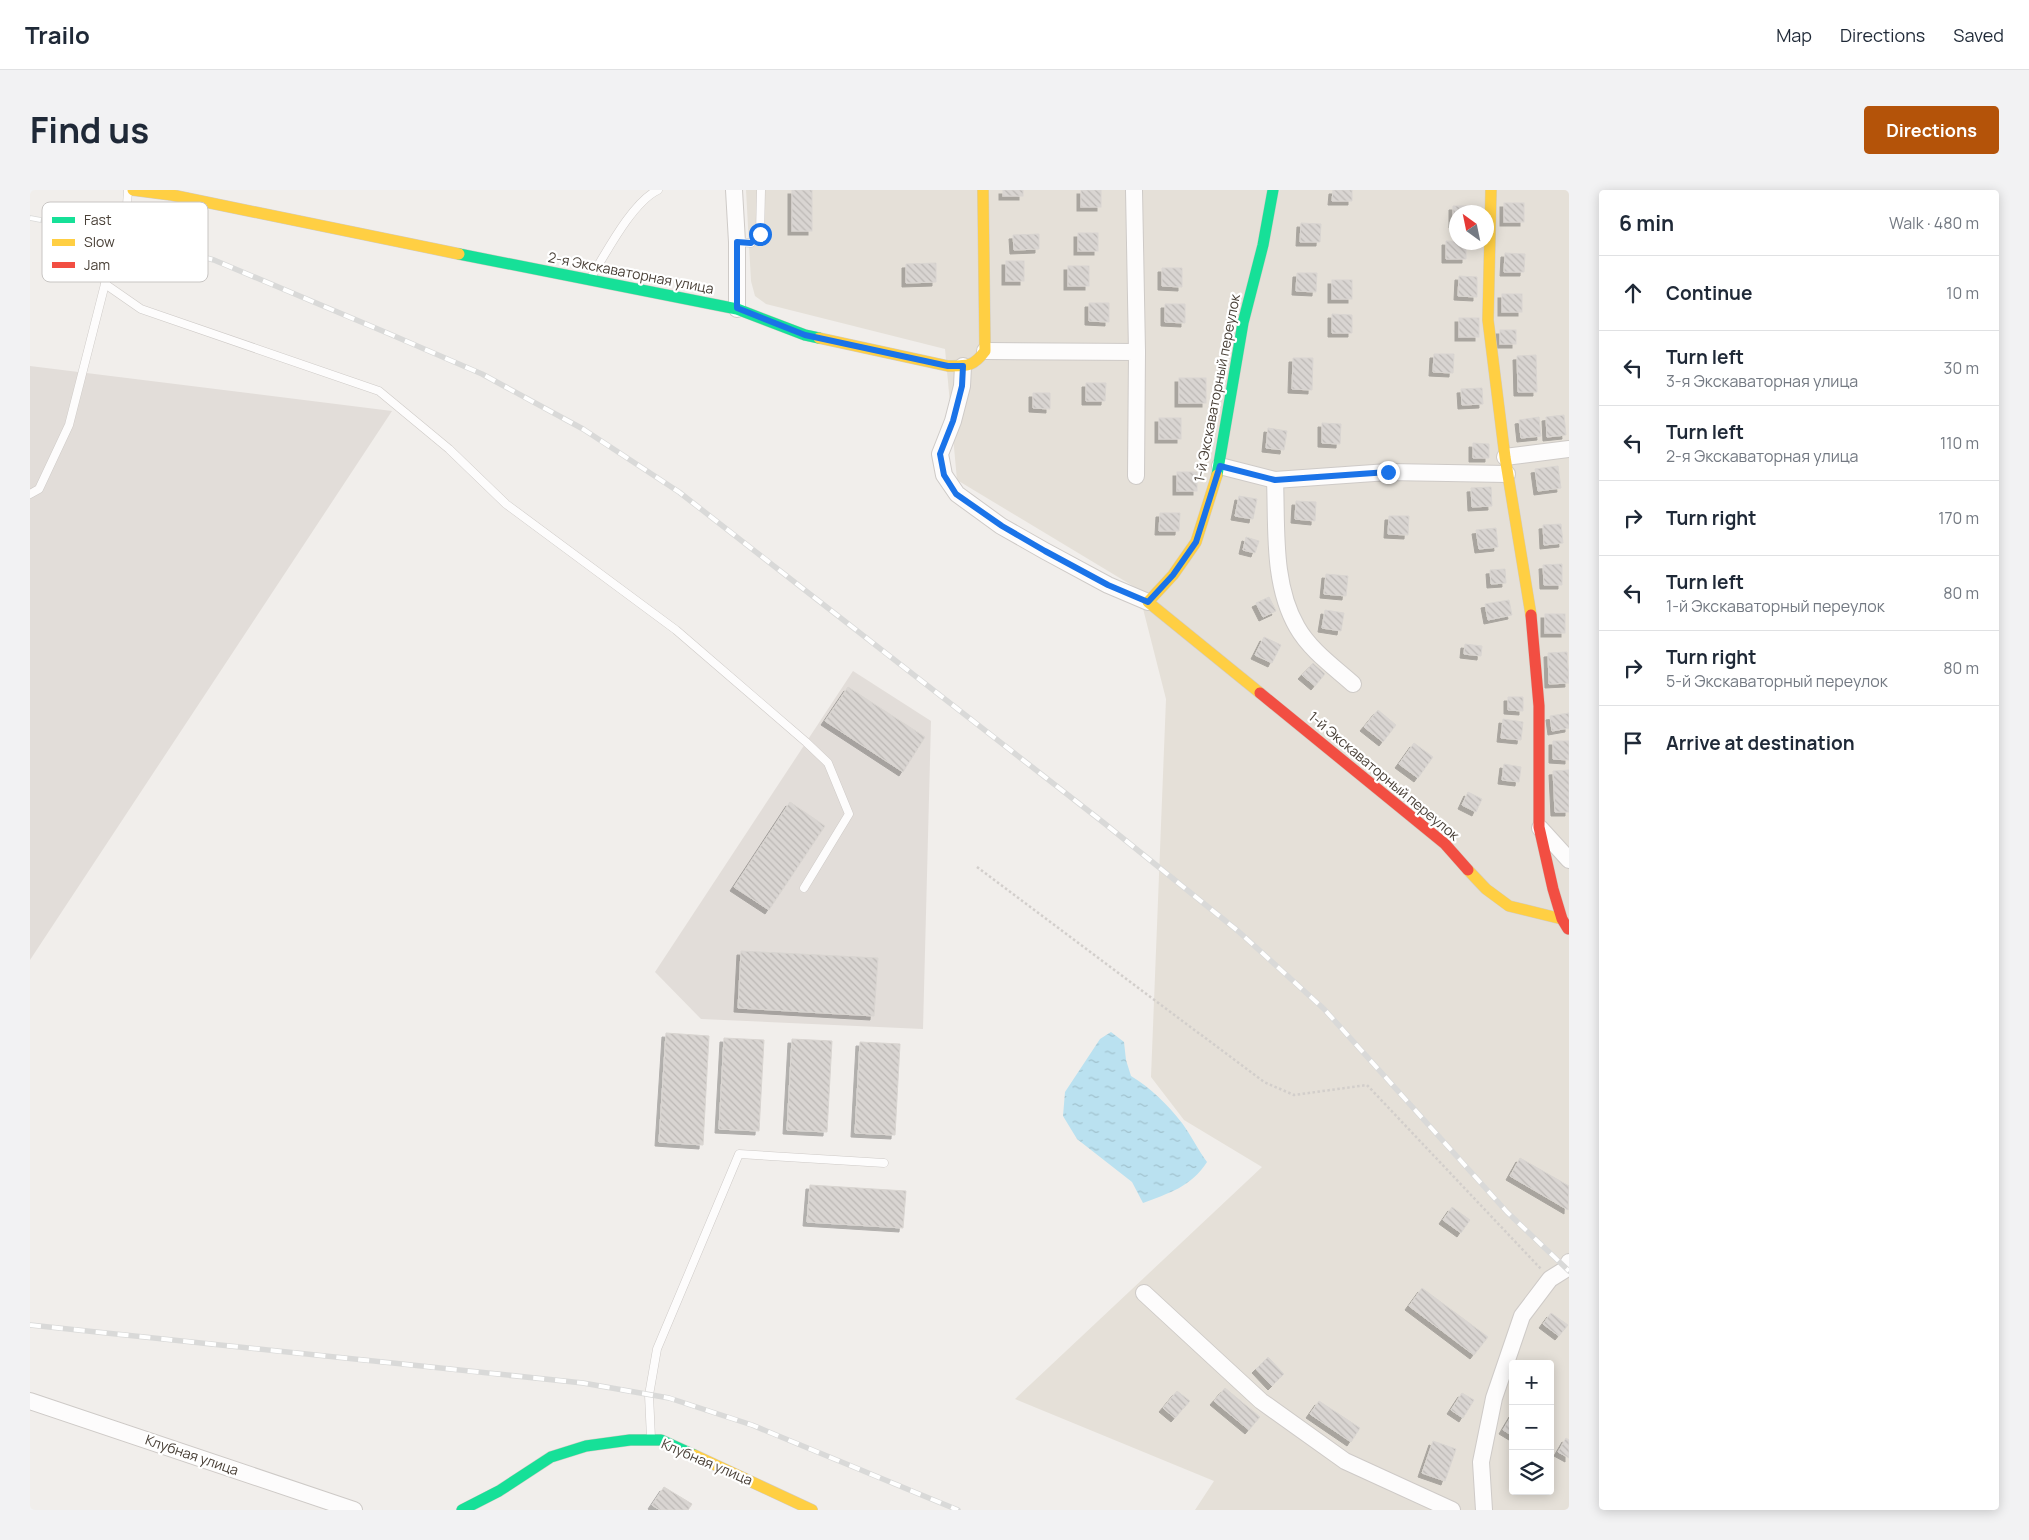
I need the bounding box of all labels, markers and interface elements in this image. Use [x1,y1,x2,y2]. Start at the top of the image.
text: Trailo [25,18,90,51]
text: Map [1776,23,1812,47]
text: Directions [1840,23,1925,47]
text: Saved [1953,23,2004,47]
text: Find us [30,106,149,154]
button: Directions [1864,106,1999,154]
legend [42,202,208,282]
north arrow [1449,205,1494,250]
text: 6 min [1619,209,1674,237]
text: Fast [84,210,112,229]
text: Walk · 480 m [1889,212,1979,234]
route start [749,223,772,246]
text: Slow [84,232,115,251]
street label: 2-я Экскаваторная улица [547,247,716,298]
text: Jam [84,255,110,274]
icon: ahead [1619,279,1647,307]
text: Continue [1666,280,1752,306]
text: 10 m [1946,282,1979,304]
street label: 1-й Экскаваторный переулок [1189,291,1244,484]
text: Turn left [1666,344,1744,370]
icon: left [1619,354,1647,382]
text: 30 m [1944,357,1979,379]
text: 3-я Экскаваторная улица [1666,370,1858,392]
text: Turn left [1666,419,1744,445]
icon: left [1619,429,1647,457]
text: 110 m [1940,432,1979,454]
text: 2-я Экскаваторная улица [1666,445,1859,467]
route end [1377,461,1400,484]
icon: right [1619,504,1647,532]
text: Turn right [1666,505,1756,531]
text: 170 m [1938,507,1979,529]
text: Turn left [1666,569,1744,595]
icon: left [1619,579,1647,607]
text: 80 m [1943,582,1979,604]
text: 1-й Экскаваторный переулок [1666,595,1885,617]
text: Turn right [1666,644,1756,670]
icon: right [1619,654,1647,682]
text: 80 m [1943,657,1979,679]
text: 5-й Экскаваторный переулок [1666,670,1888,692]
street label: 1-й Экскаваторный переулок [1305,707,1465,845]
icon: arrive [1619,729,1647,757]
text: Arrive at destination [1666,730,1855,756]
map controls [1509,1360,1554,1495]
button: + [1509,1360,1554,1405]
button: − [1509,1405,1554,1450]
street label: Клубная улица [143,1430,241,1479]
street label: Клубная улица [659,1434,756,1489]
button: layers [1509,1450,1554,1495]

